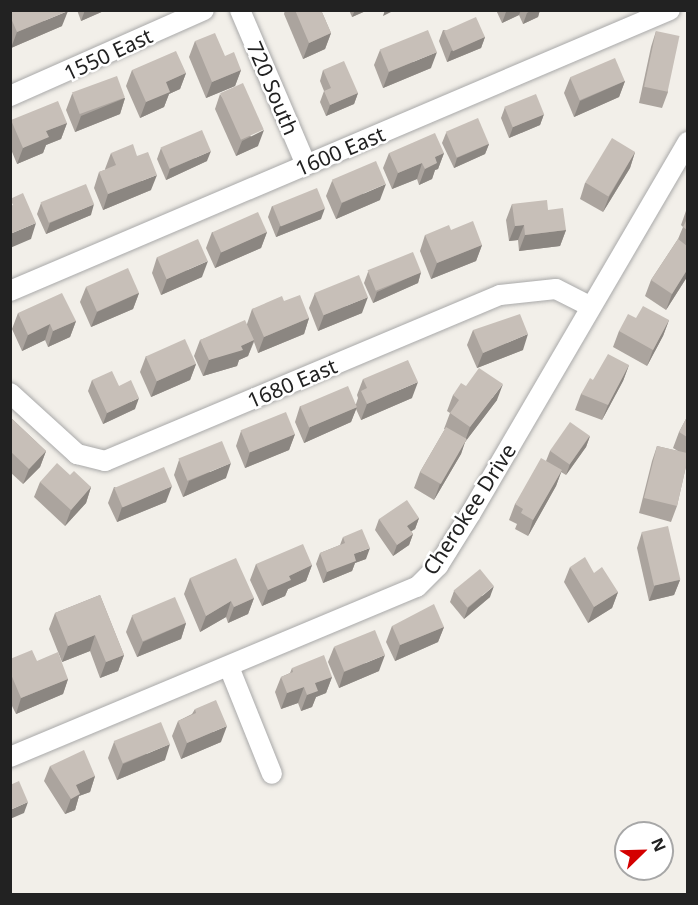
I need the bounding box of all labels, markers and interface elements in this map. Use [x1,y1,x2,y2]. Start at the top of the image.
street label: 1550 East [60,23,156,85]
street label: 720 South [242,37,304,139]
street label: 1600 East [292,121,388,181]
street label: 1680 East [244,353,340,413]
street label: Cherokee Drive [417,439,521,579]
north arrow [614,821,674,881]
text: N [646,834,671,855]

